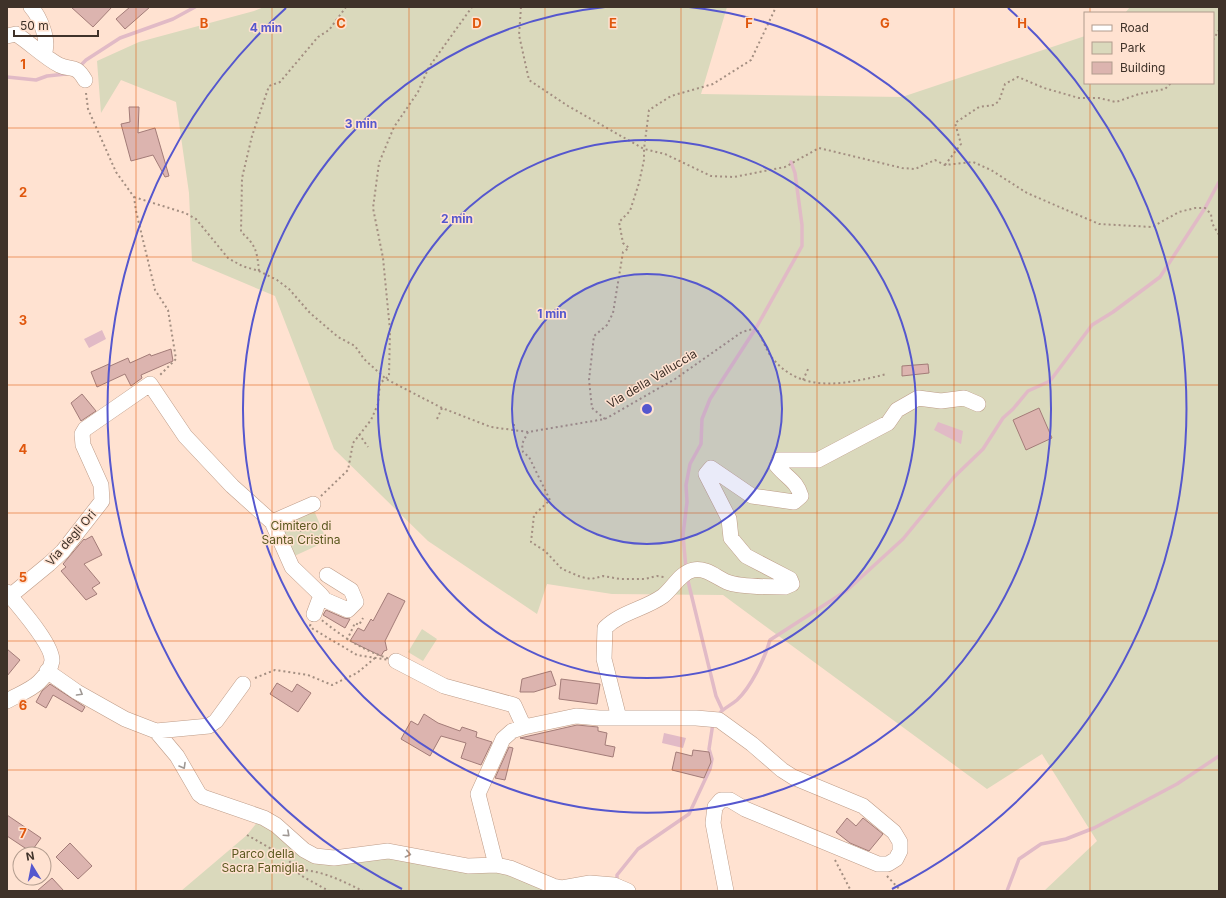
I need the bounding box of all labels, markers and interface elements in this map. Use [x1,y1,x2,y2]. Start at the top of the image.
scale bar [14,12,98,38]
legend [1084,12,1214,84]
text: B [200,15,209,31]
text: C [336,15,346,31]
text: D [472,15,482,31]
text: E [609,15,617,31]
text: F [745,15,753,31]
text: G [880,15,890,31]
text: H [1017,15,1027,31]
text: 50 m [20,18,49,33]
text: 4 min [250,20,282,35]
text: Road [1120,20,1149,35]
text: Park [1120,40,1146,55]
text: 1 [20,56,26,72]
text: Building [1120,60,1165,75]
text: 3 min [345,116,377,131]
text: 2 [19,184,27,200]
text: 2 min [441,211,473,226]
text: 1 min [537,306,567,321]
text: 3 [19,312,27,328]
street label: Via della Valluccia [604,346,699,411]
centre of rings [640,402,654,416]
text: 4 [19,441,28,457]
street label: Via degli Ori [42,507,99,569]
park label: Cimitero di Santa Cristina [262,518,341,547]
text: 5 [19,569,27,585]
one-way arrow [75,688,83,695]
text: 6 [19,697,27,713]
one-way arrow [179,762,186,769]
text: 7 [19,825,27,841]
one-way arrow [282,830,290,837]
north arrow [12,846,52,886]
park label: Parco della Sacra Famiglia [222,846,304,875]
text: N [25,849,36,864]
one-way arrow [405,850,411,858]

